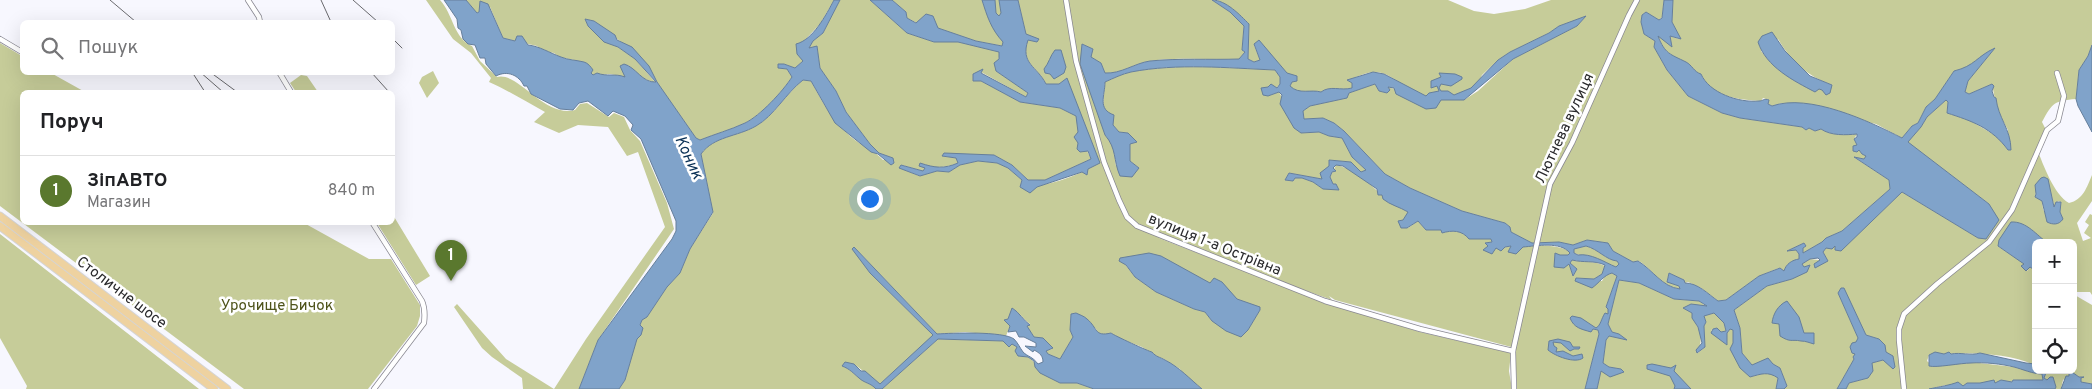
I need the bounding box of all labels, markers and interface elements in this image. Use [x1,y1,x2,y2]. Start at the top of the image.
search box [20,20,395,75]
icon: search [38,34,66,62]
text: Пошук [78,36,138,60]
street label: Лютнева вулиця [1531,70,1599,187]
text: Поруч [40,109,104,136]
water label: Коник [669,133,707,184]
text: ЗіпАВТО [87,169,167,193]
text: 1 [53,181,59,201]
text: 840 m [328,181,375,201]
your location [857,186,883,212]
text: Магазин [87,193,151,213]
street label: вулиця 1-а Острівна [1145,210,1284,281]
map controls [2032,239,2077,374]
button: + [2032,239,2077,284]
pin: 1 [435,240,467,281]
street label: Столичне шосе [72,253,170,333]
button: − [2032,284,2077,329]
park label: Урочище Бичок [221,297,333,316]
button: locate [2032,329,2077,374]

